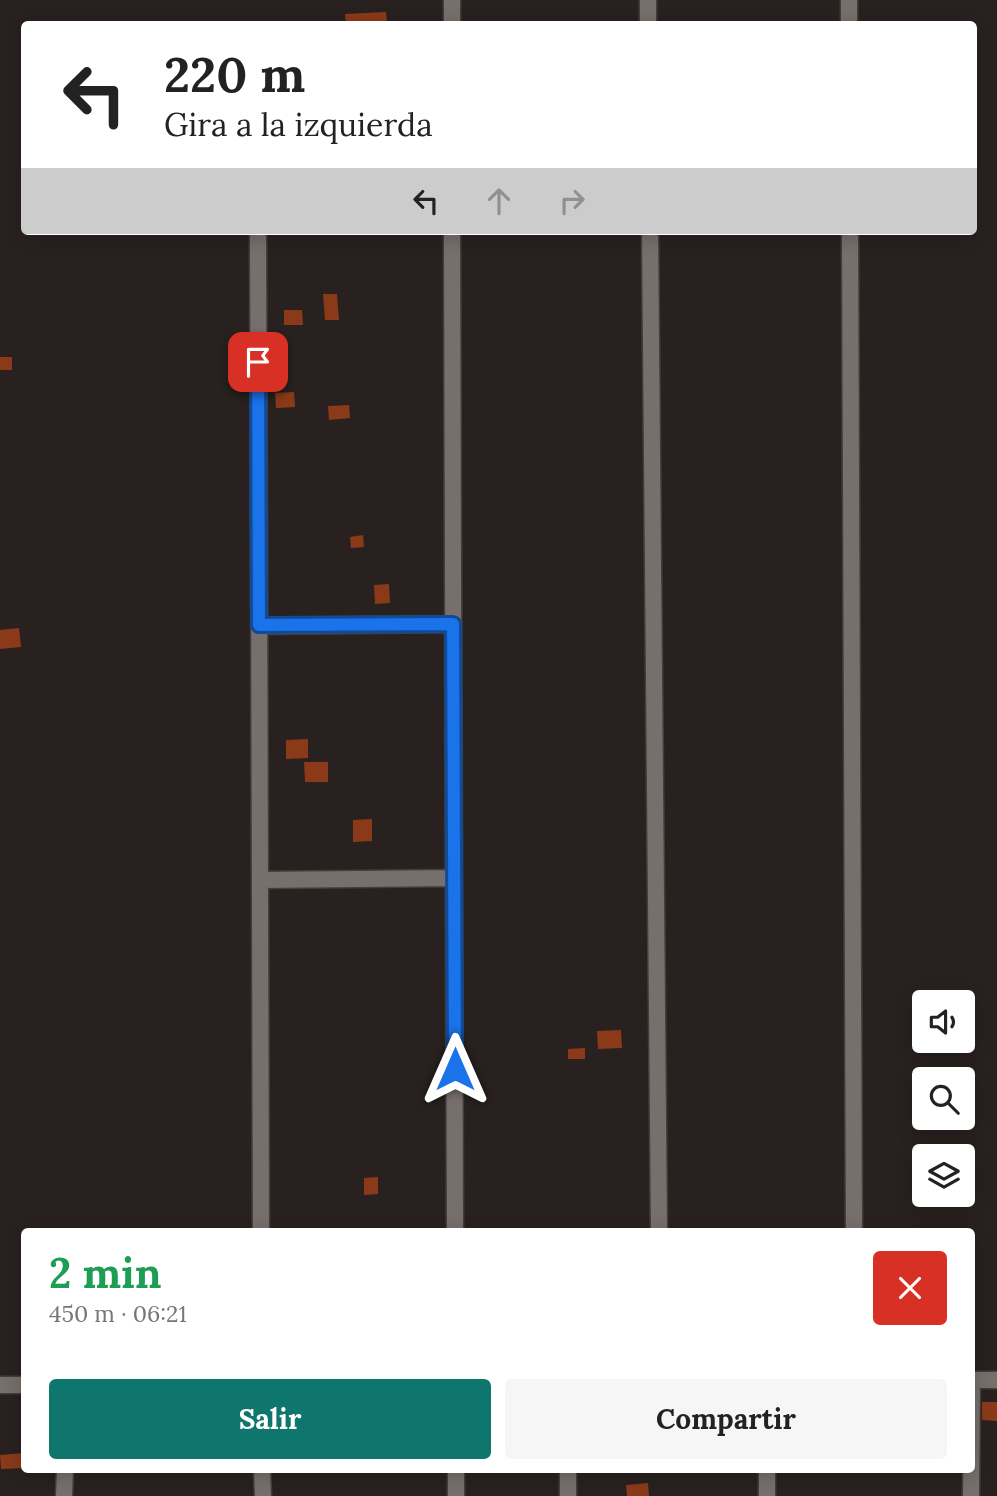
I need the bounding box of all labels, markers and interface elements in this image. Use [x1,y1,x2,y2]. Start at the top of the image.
text: 220 m [164,43,305,105]
icon: left [49,49,140,140]
text: Gira a la izquierda [164,104,433,145]
icon: left [407,182,445,220]
icon: ahead [480,182,518,220]
icon: right [553,182,591,220]
pin [228,332,288,392]
icon: arrive [239,343,277,381]
map controls [912,990,975,1207]
button: sound [912,990,975,1053]
position arrow [418,1032,492,1106]
button: search [912,1067,975,1130]
button: layers [912,1144,975,1207]
text: 2 min [49,1246,162,1300]
button: close [873,1251,947,1325]
text: 450 m · 06:21 [49,1299,187,1328]
button: Salir [49,1379,491,1459]
button: Compartir [505,1379,947,1459]

